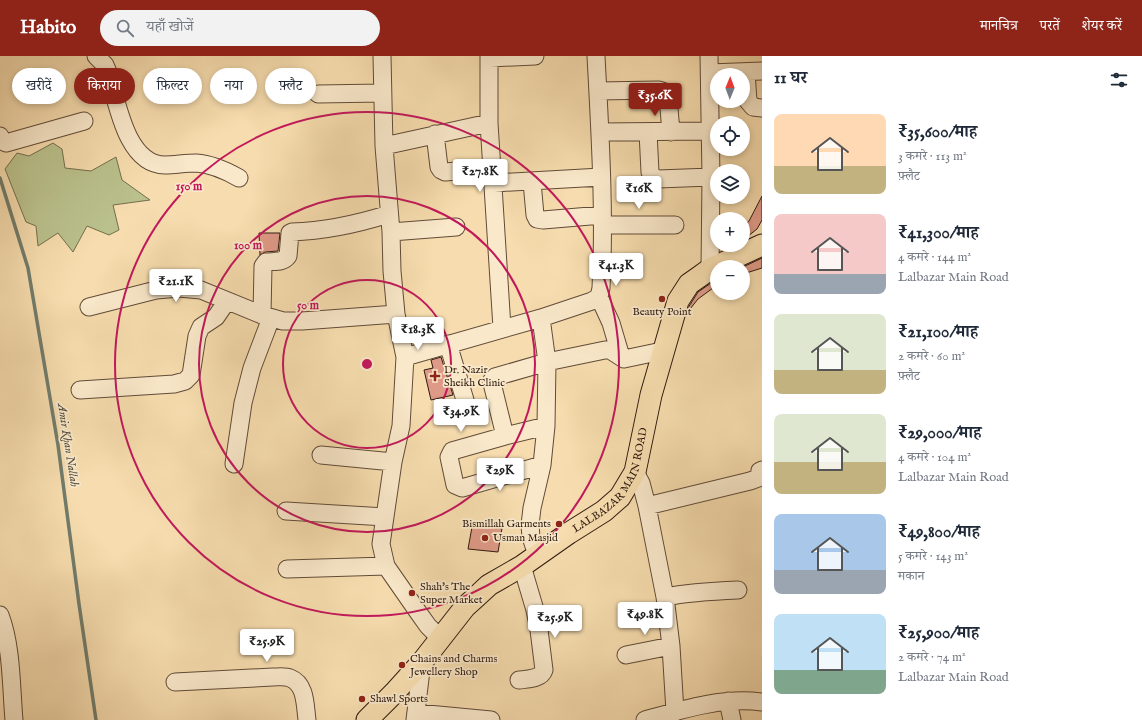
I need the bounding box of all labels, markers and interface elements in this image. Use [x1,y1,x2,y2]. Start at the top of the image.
search box [100,10,380,46]
text: Habito [20,16,76,40]
icon: search [114,17,136,39]
text: यहाँ खोजें [146,17,194,36]
text: मानचित्र [980,17,1018,35]
text: परतें [1040,17,1060,35]
text: शेयर करें [1082,17,1122,35]
chip: खरीदें [12,68,66,104]
chip: किराया [74,68,135,104]
chip: फ़िल्टर [143,68,202,104]
chip: नया [210,68,257,104]
chip: फ़्लैट [265,68,316,104]
north arrow [710,68,750,108]
map controls [710,68,750,300]
text: 11 घर [774,68,807,89]
icon: filters [1108,69,1130,91]
pin: ₹35.6K [622,83,688,117]
text: ₹35.6K [638,87,672,104]
button: locate [710,116,750,156]
text: ₹35,600/माह [898,122,977,143]
icon: home [806,130,854,178]
text: 3 कमरे · 113 m² [898,148,967,165]
pin: ₹27.8K [447,159,513,193]
text: ₹27.8K [462,163,498,180]
button: layers [710,164,750,204]
text: फ़्लैट [898,168,920,185]
pin: ₹16K [615,176,663,210]
text: 150 m [176,179,203,194]
text: ₹16K [625,180,653,197]
button: + [710,212,750,252]
text: ₹41,300/माह [898,223,979,244]
icon: home [806,230,854,278]
text: 100 m [234,238,263,253]
text: 4 कमरे · 144 m² [898,249,971,266]
pin: ₹41.3K [583,253,649,287]
text: ₹41.3K [598,257,634,274]
button: − [710,260,750,300]
pin: ₹21.1K [143,269,209,303]
text: Lalbazar Main Road [898,269,1009,286]
text: ₹21.1K [158,273,194,290]
marker: Beauty Point [657,294,667,304]
text: 50 m [297,298,320,313]
place label: Beauty Point [633,305,692,319]
pin: ₹18.3K [385,317,451,351]
text: ₹18.3K [401,321,435,338]
text: ₹21,100/माह [898,322,978,343]
icon: home [806,330,854,378]
text: 2 कमरे · 60 m² [898,348,965,365]
centre of rings [360,357,374,371]
place label: Dr. Nazir Sheikh Clinic [444,363,505,390]
text: फ़्लैट [898,368,920,385]
marker: Dr. Nazir Sheikh Clinic [429,370,441,382]
pin: ₹34.9K [428,399,494,433]
water label: Amir Khan Nallah [54,400,82,488]
text: ₹34.9K [443,403,479,420]
text: ₹29,000/माह [898,423,981,444]
street label: LALBAZAR MAIN ROAD [570,426,651,536]
icon: home [806,430,854,478]
text: 4 कमरे · 104 m² [898,449,971,466]
pin: ₹29K [476,458,524,492]
text: ₹29K [486,462,514,479]
text: Lalbazar Main Road [898,469,1009,486]
place label: Bismillah Garments [462,517,551,531]
marker: Bismillah Garments [554,519,564,529]
text: ₹49,800/माह [898,522,980,543]
icon: home [806,530,854,578]
place label: Usman Masjid [493,531,558,545]
marker: Usman Masjid [480,533,490,543]
text: 5 कमरे · 143 m² [898,548,968,565]
text: मकान [898,568,924,585]
place label: Shah's The Super Market [420,580,483,607]
marker: Shah's The Super Market [407,588,417,598]
pin: ₹49.8K [612,602,678,636]
pin: ₹25.9K [522,605,588,639]
text: ₹49.8K [627,606,663,623]
text: ₹25.9K [537,609,573,626]
text: ₹25,900/माह [898,623,979,644]
pin: ₹25.9K [234,629,300,663]
icon: home [806,630,854,678]
text: ₹25.9K [249,633,285,650]
text: 2 कमरे · 74 m² [898,649,966,666]
place label: Chains and Charms Jewellery Shop [408,652,497,679]
marker: Chains and Charms Jewellery Shop [397,660,407,670]
text: Lalbazar Main Road [898,669,1009,686]
place label: Shawl Sports [370,692,428,706]
marker: Shawl Sports [357,694,367,704]

